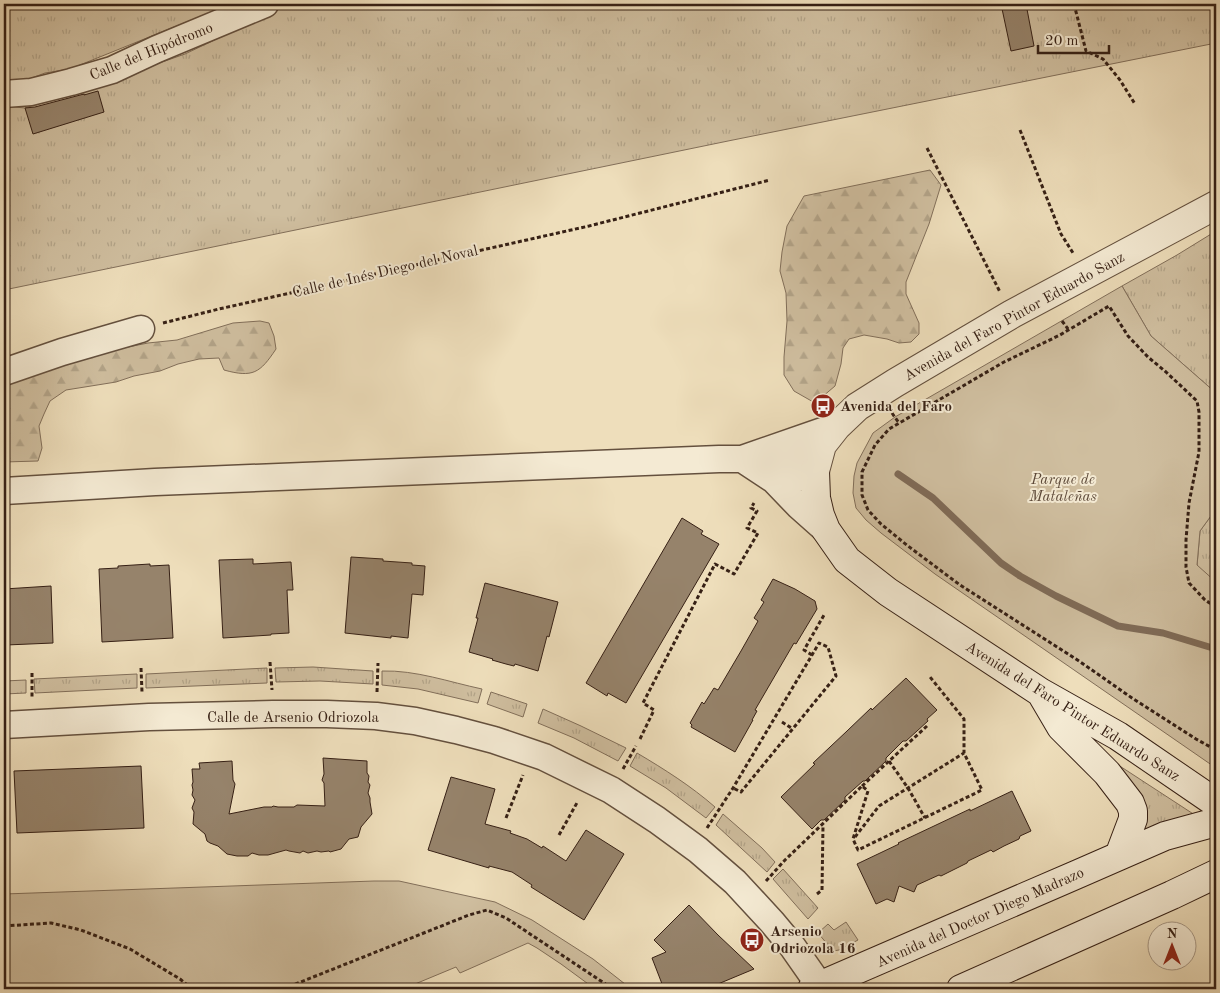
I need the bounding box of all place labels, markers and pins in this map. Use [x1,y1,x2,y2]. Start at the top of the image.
bus stop icon: Avenida del Faro [810,393,836,419]
place label: Avenida del Faro [840,400,952,415]
place label: Arsenio Odriozola 16 [770,925,856,957]
bus stop icon: Arsenio Odriozola 16 [739,927,765,953]

